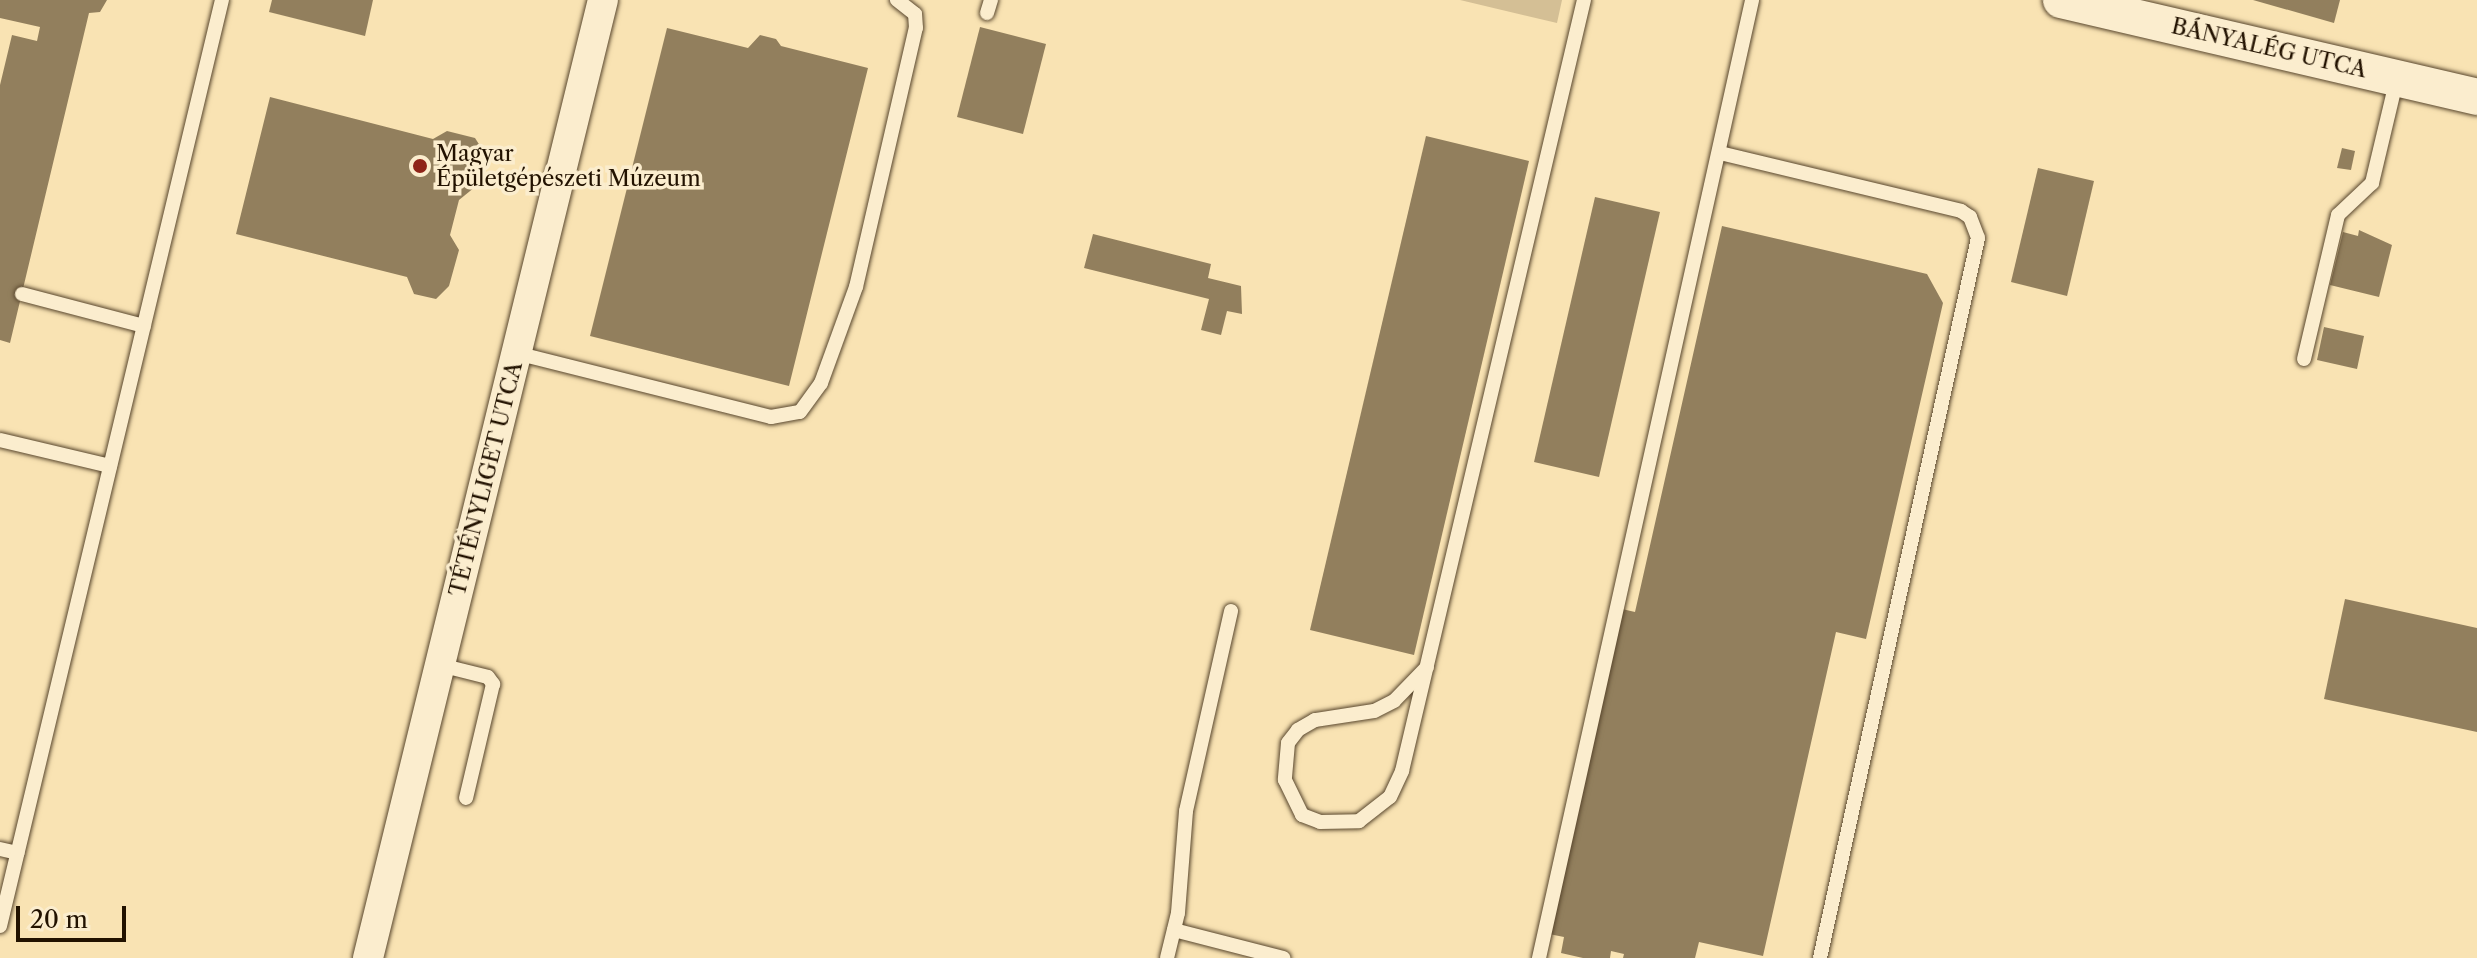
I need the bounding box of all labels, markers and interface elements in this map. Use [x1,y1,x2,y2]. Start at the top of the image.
street label: BÁNYALÉG UTCA [2169,13,2369,83]
place label: Magyar Épületgépészeti Múzeum [436,140,701,192]
marker: Magyar Épületgépészeti Múzeum [411,157,429,175]
street label: TÉTÉNYLIGET UTCA [444,359,528,599]
scale bar [20,890,130,940]
text: 20 m [30,905,88,934]

